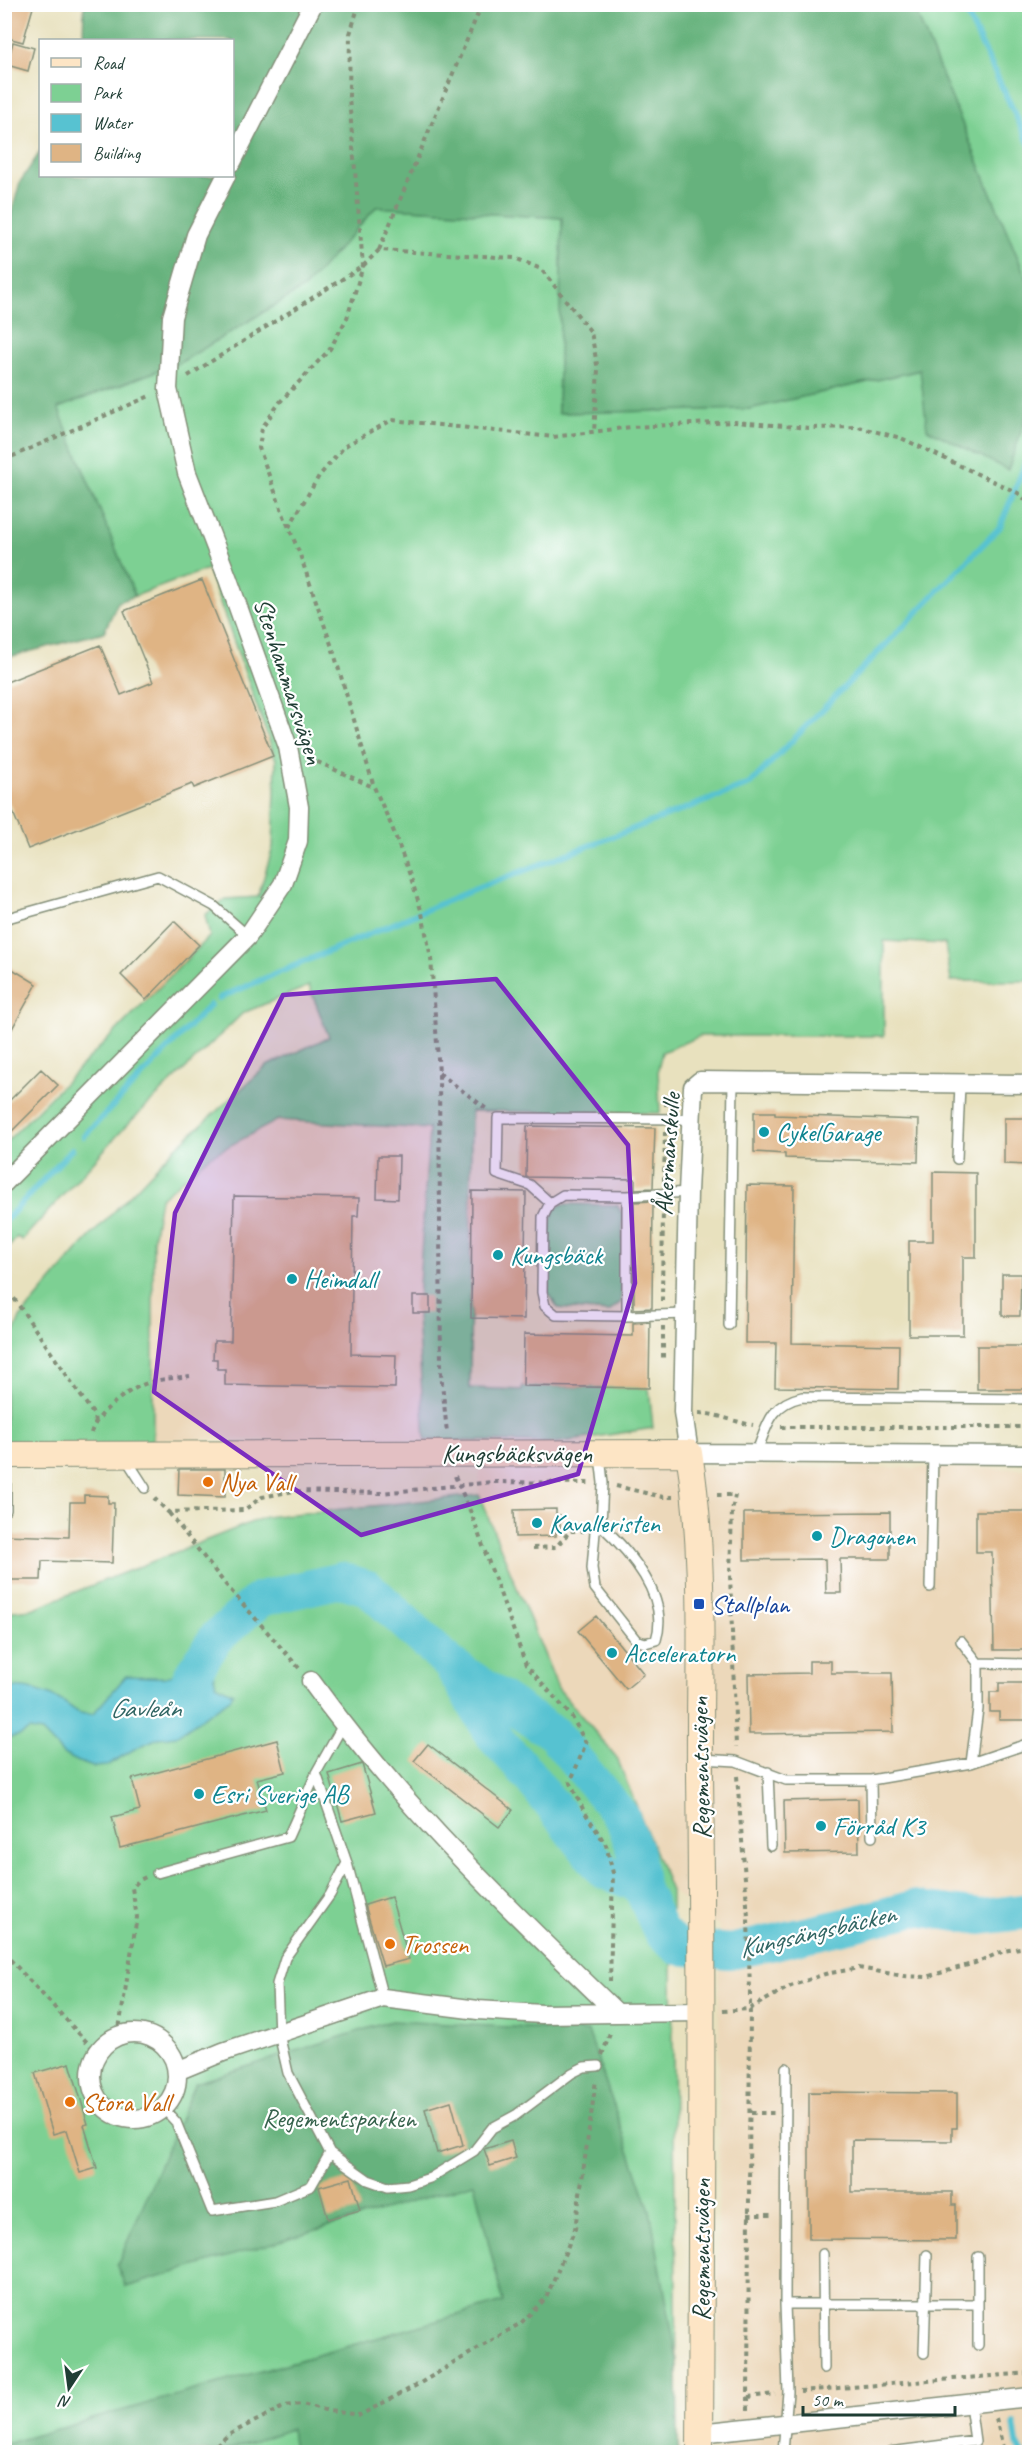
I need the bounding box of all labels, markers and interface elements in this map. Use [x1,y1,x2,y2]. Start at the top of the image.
legend [39,39,234,177]
text: Road [93,52,126,74]
text: Park [93,82,123,104]
text: Water [93,112,134,134]
text: Building [93,142,142,164]
street label: Stenhammarsvägen [246,594,331,769]
street label: Åkermanskulle [647,1089,688,1216]
place label: CykelGarage [776,1116,883,1149]
marker: CykelGarage [757,1125,771,1139]
place label: Kungsbäck [510,1239,604,1272]
marker: Kungsbäck [491,1248,505,1262]
place label: Heimdall [304,1263,381,1296]
marker: Heimdall [285,1272,299,1286]
street label: Kungsbäcksvägen [442,1437,592,1470]
place label: Nya Vall [220,1466,298,1499]
marker: Nya Vall [201,1475,215,1489]
place label: Kavalleristen [549,1507,661,1540]
marker: Kavalleristen [530,1516,544,1530]
place label: Dragonen [829,1520,916,1553]
marker: Dragonen [810,1529,824,1543]
place label: Stallplan [711,1588,791,1621]
marker: Stallplan [692,1597,706,1611]
place label: Acceleratorn [624,1637,737,1670]
marker: Acceleratorn [605,1646,619,1660]
water label: Gavleån [110,1691,182,1725]
street label: Regementsvägen [683,1696,718,1840]
place label: Esri Sverige AB [211,1778,350,1811]
marker: Esri Sverige AB [192,1787,206,1801]
place label: Förråd K3 [833,1810,928,1843]
marker: Förråd K3 [814,1819,828,1833]
water label: Kungsängsbäcken [736,1896,901,1965]
place label: Trossen [402,1928,470,1961]
marker: Trossen [383,1937,397,1951]
place label: Stora Vall [82,2086,175,2119]
marker: Stora Vall [63,2095,77,2109]
park label: Regementsparken [262,2102,417,2135]
street label: Regementsvägen [685,2178,718,2321]
north arrow [39,2358,99,2418]
scale bar [803,2379,954,2417]
text: 50 m [812,2389,845,2411]
text: N [56,2390,73,2412]

